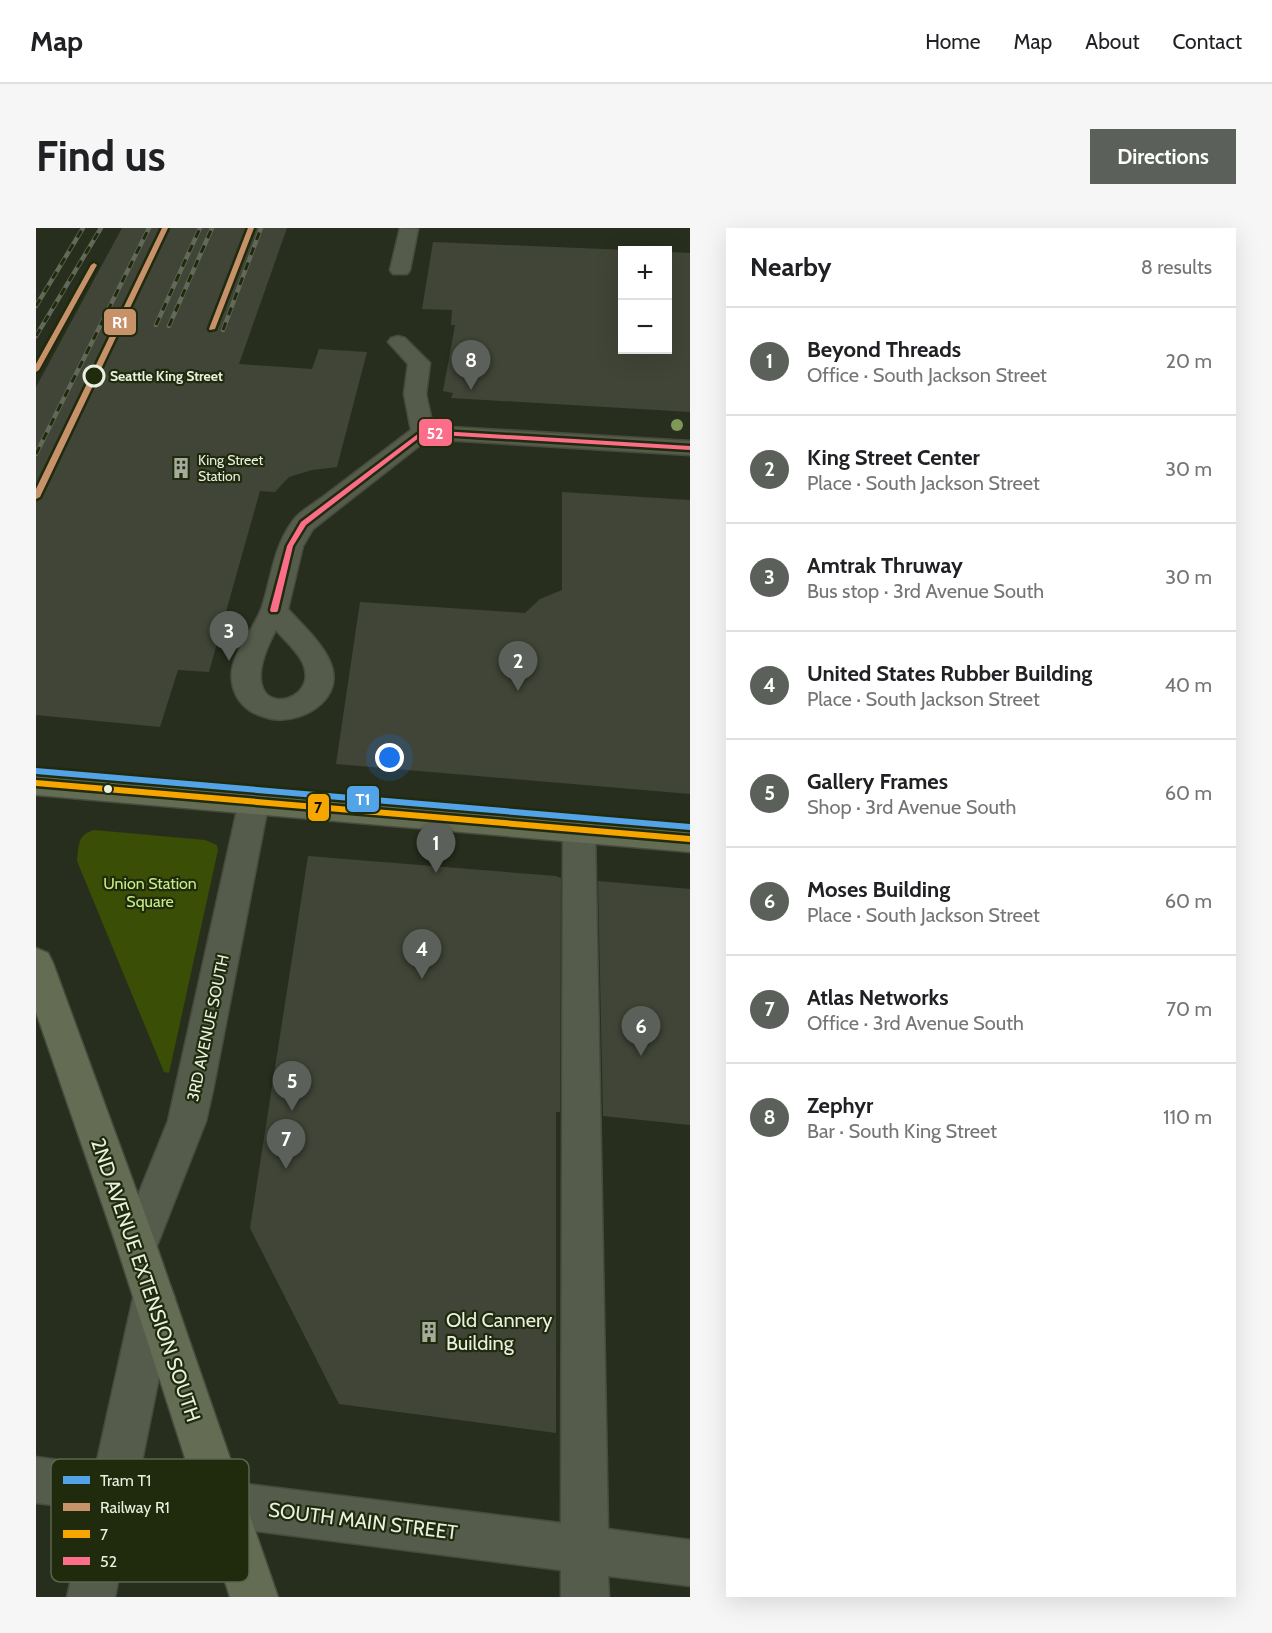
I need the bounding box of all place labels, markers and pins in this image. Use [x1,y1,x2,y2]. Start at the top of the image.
pin: 8 [452,340,490,390]
marker: Seattle King Street [83,365,105,387]
place label: Seattle King Street [110,367,223,385]
place label: King Street Station [198,451,263,485]
building icon: King Street Station [169,456,193,480]
pin: 3 [210,612,248,661]
pin: 2 [498,642,538,691]
unlabelled marker [102,783,114,795]
pin: 1 [416,824,456,873]
pin: 4 [402,930,442,979]
pin: 6 [622,1006,660,1056]
pin: 5 [272,1062,312,1111]
pin: 7 [266,1120,306,1169]
place label: Old Cannery Building [446,1308,552,1355]
building icon: Old Cannery Building [417,1320,441,1344]

